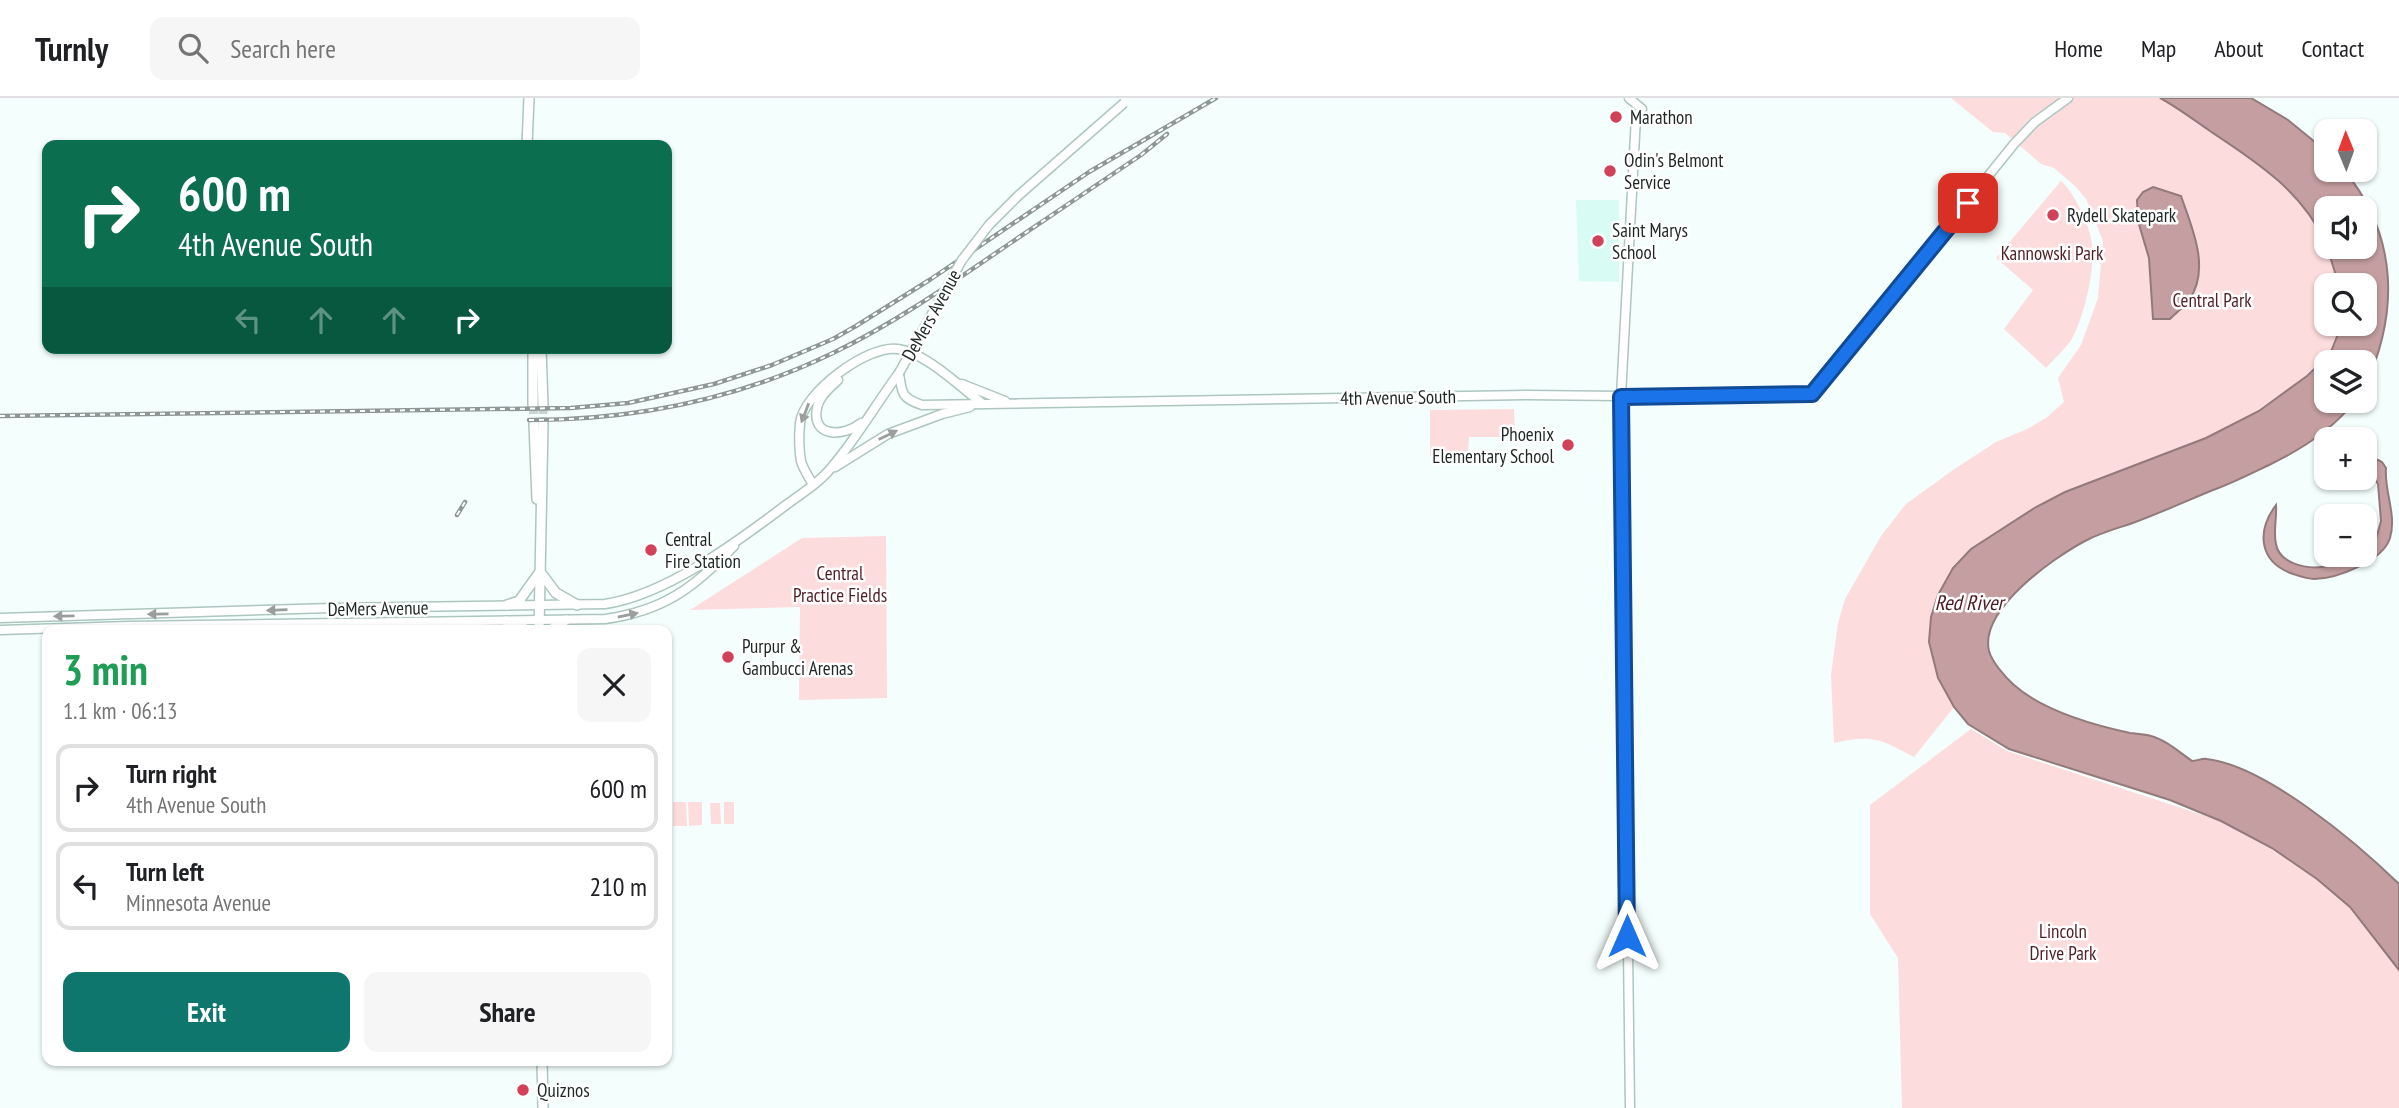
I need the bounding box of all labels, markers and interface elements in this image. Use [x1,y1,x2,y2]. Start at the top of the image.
search box [150,17,640,80]
text: Turnly [35,27,108,70]
icon: search [174,29,212,67]
text: Search here [230,32,336,65]
text: Home [2054,33,2103,64]
text: Map [2141,33,2176,64]
text: About [2214,33,2263,64]
text: Contact [2301,33,2364,64]
place label: Marathon [1630,105,1693,129]
marker: Marathon [1608,109,1624,125]
north arrow [2314,119,2376,182]
map controls [2314,119,2377,567]
place label: Odin's Belmont Service [1624,148,1724,194]
text: 600 m [178,161,291,225]
marker: Odin's Belmont Service [1602,163,1618,179]
icon: right [63,168,154,259]
pin [1938,173,1998,233]
icon: arrive [1949,184,1987,222]
button: sound [2314,196,2377,259]
place label: Rydell Skatepark [2067,203,2177,227]
marker: Rydell Skatepark [2045,207,2061,223]
place label: Saint Marys School [1612,218,1688,264]
text: 4th Avenue South [178,223,373,265]
marker: Saint Marys School [1590,233,1606,249]
park label: Kannowski Park [2001,241,2104,265]
street label: DeMers Avenue [896,265,966,365]
button: search [2314,273,2377,336]
park label: Central Park [2172,288,2252,312]
icon: left [229,301,267,339]
icon: ahead [302,301,340,339]
icon: ahead [375,301,413,339]
icon: right [448,301,486,339]
button: layers [2314,350,2377,413]
street label: 4th Avenue South [1340,384,1456,410]
one-way arrow [799,402,810,423]
place label: Phoenix Elementary School [1432,422,1555,468]
button: + [2314,427,2377,490]
one-way arrow [878,429,898,441]
marker: Phoenix Elementary School [1560,437,1576,453]
button: − [2314,504,2377,567]
place label: Central Fire Station [665,527,741,573]
marker: Central Fire Station [643,542,659,558]
park label: Central Practice Fields [793,561,887,607]
water label: Red River [1935,589,2007,616]
street label: DeMers Avenue [327,595,429,621]
one-way arrow [265,605,287,616]
one-way arrow [147,608,169,620]
one-way arrow [53,610,75,621]
one-way arrow [617,610,639,621]
place label: Purpur & Gambucci Arenas [742,634,853,680]
text: 3 min [63,642,148,697]
button: close [577,648,651,722]
marker: Purpur & Gambucci Arenas [720,649,736,665]
text: 1.1 km · 06:13 [63,696,177,725]
text: Turn right [126,757,217,790]
icon: right [67,769,105,807]
text: 600 m [589,772,647,805]
text: 4th Avenue South [126,790,266,819]
text: Turn left [126,855,204,888]
icon: left [67,867,105,905]
text: 210 m [589,870,647,903]
text: Minnesota Avenue [126,888,271,917]
position arrow [1590,899,1664,973]
park label: Lincoln Drive Park [2030,919,2097,965]
button: Exit [63,972,350,1052]
button: Share [364,972,651,1052]
place label: Quiznos [537,1078,590,1102]
marker: Quiznos [515,1082,531,1098]

